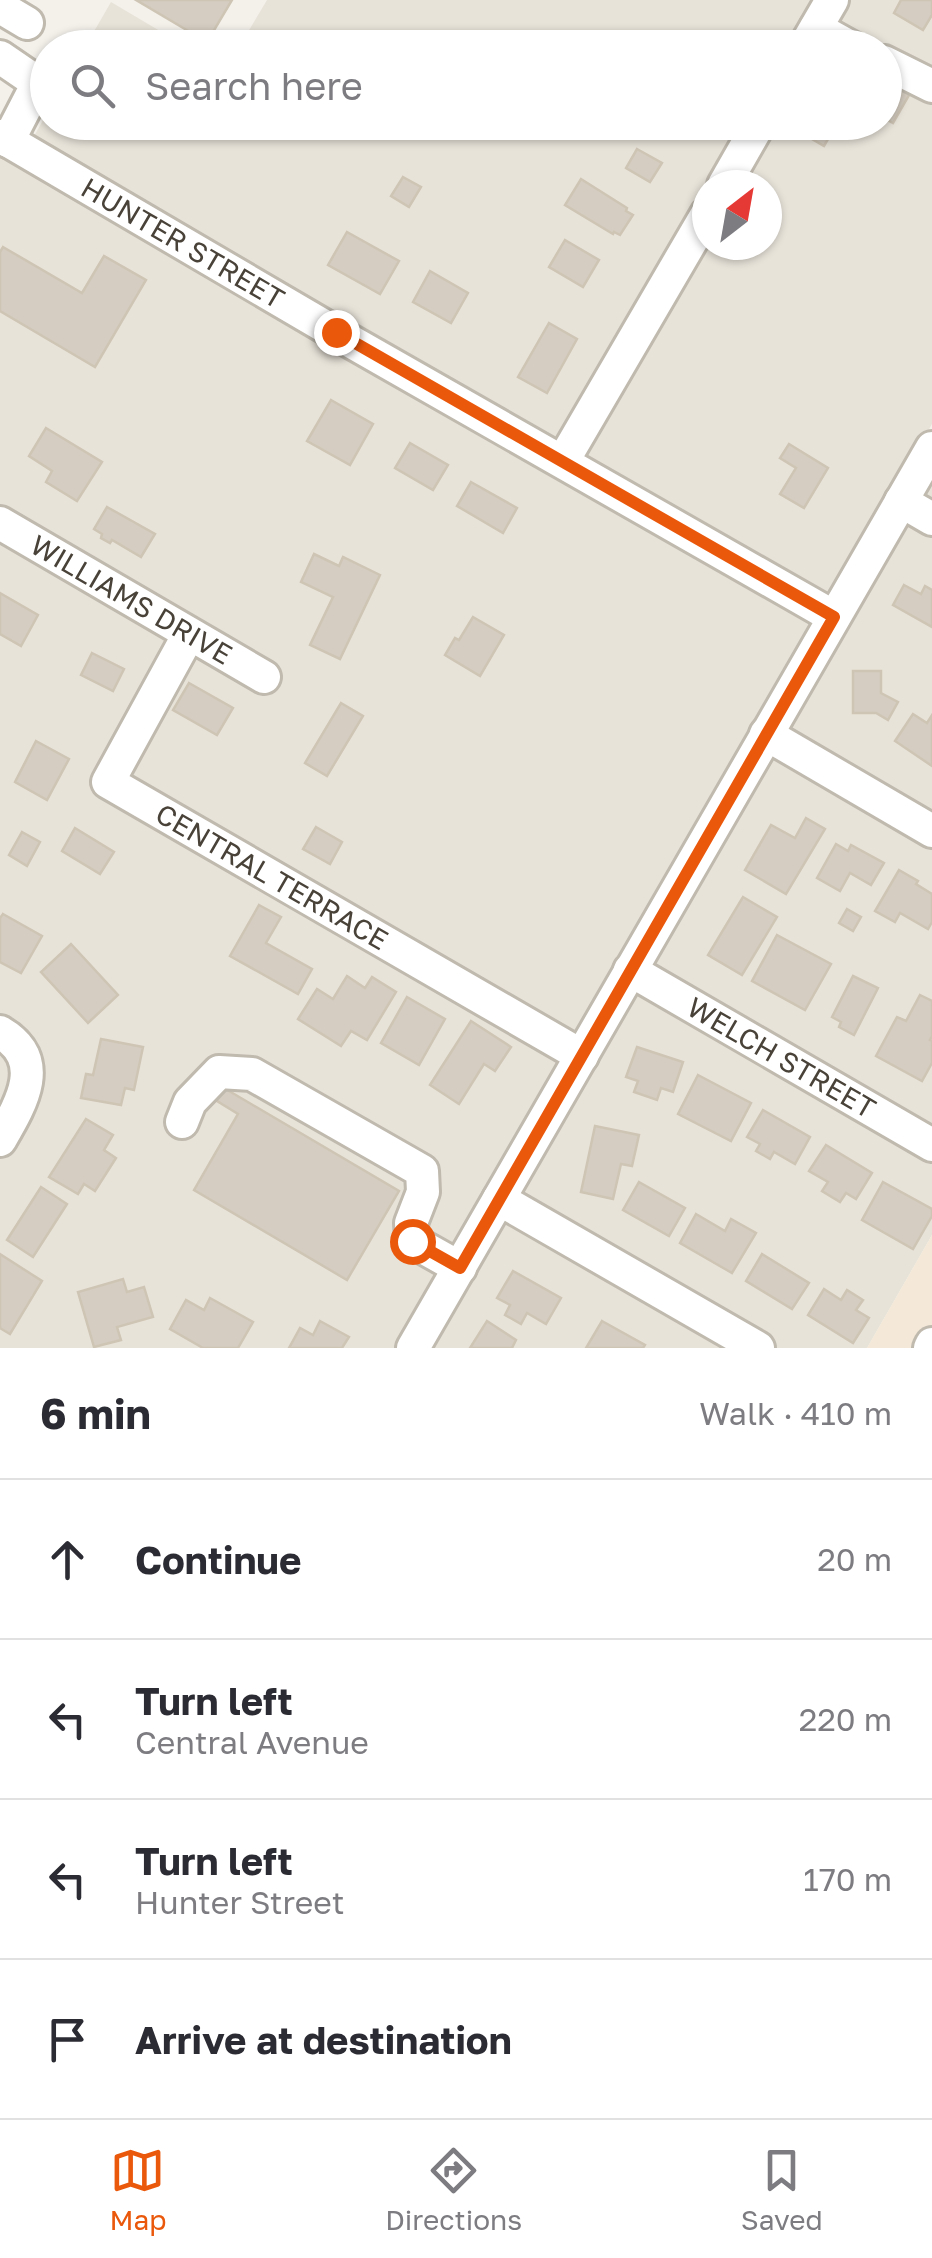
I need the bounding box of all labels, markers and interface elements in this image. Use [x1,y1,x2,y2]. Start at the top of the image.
search box [30,30,902,140]
icon: search [65,58,120,113]
text: Search here [145,63,363,108]
north arrow [692,170,782,260]
street label: HUNTER STREET [76,171,290,315]
route end [314,310,360,356]
street label: WILLIAMS DRIVE [25,528,238,671]
street label: CENTRAL TERRACE [150,796,394,956]
street label: WELCH STREET [682,990,882,1125]
route start [390,1219,436,1265]
text: 6 min [40,1388,151,1438]
text: Walk · 410 m [699,1394,892,1432]
icon: ahead [40,1532,95,1587]
text: Continue [135,1537,301,1582]
text: 20 m [817,1540,892,1578]
text: Turn left [135,1678,293,1723]
icon: left [40,1692,95,1747]
text: 220 m [799,1700,892,1738]
text: Central Avenue [135,1723,369,1761]
text: Turn left [135,1838,293,1883]
icon: left [40,1852,95,1907]
text: 170 m [803,1860,892,1898]
text: Hunter Street [135,1883,345,1921]
icon: arrive [40,2012,95,2067]
text: Arrive at destination [135,2017,512,2062]
tab: Map [109,2143,167,2236]
tab: Directions [385,2143,522,2236]
tab: Saved [741,2143,823,2236]

